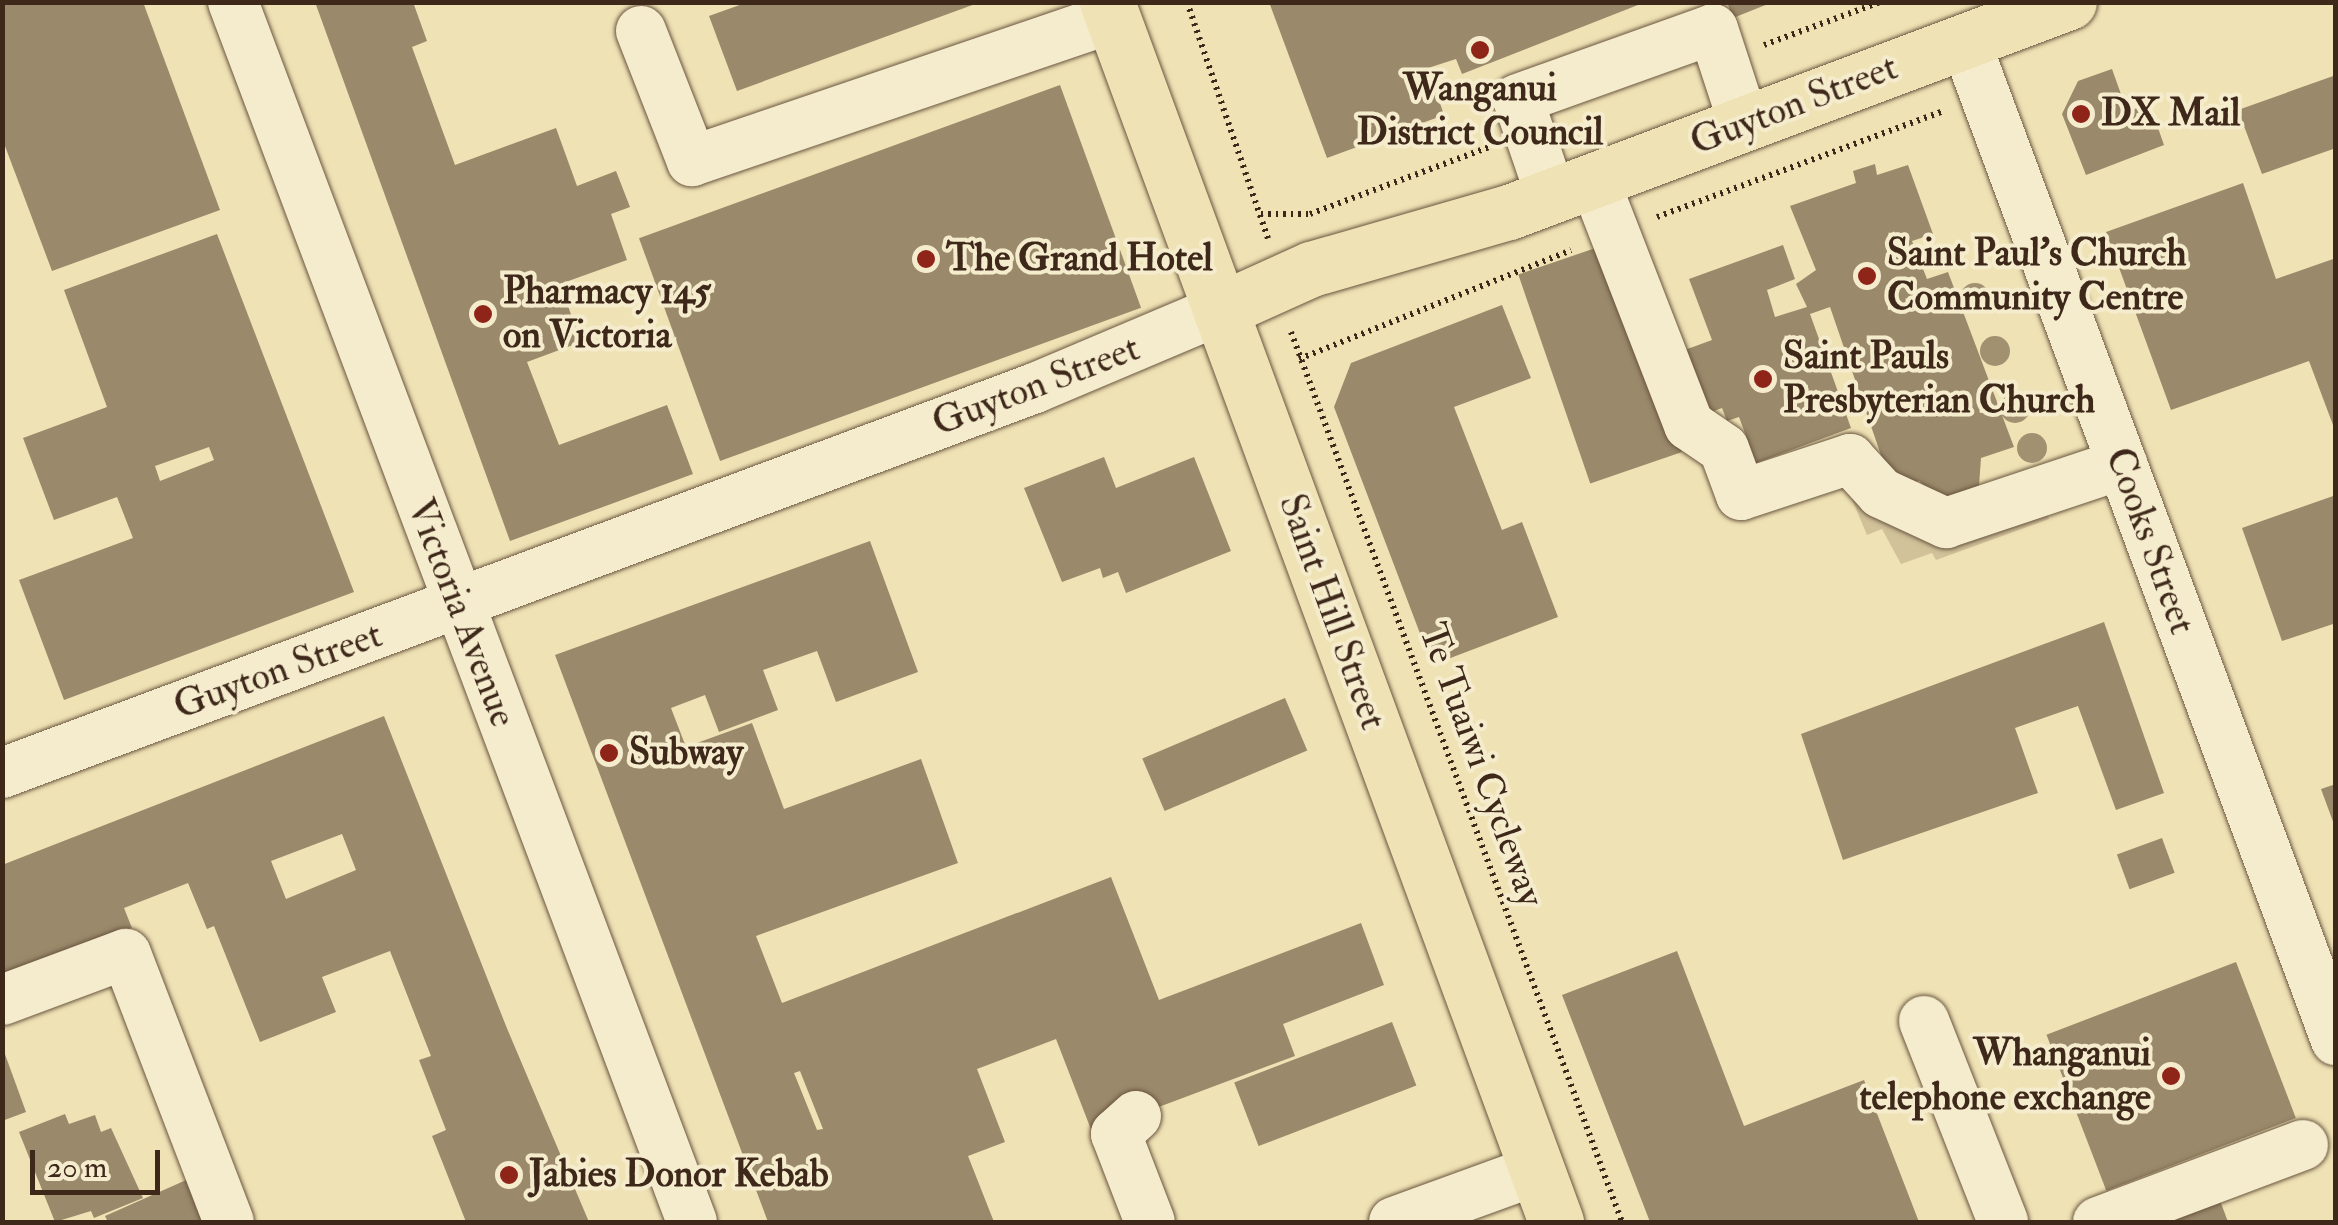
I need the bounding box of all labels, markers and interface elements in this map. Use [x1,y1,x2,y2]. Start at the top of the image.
marker: Wanganui District Council [1469,39,1491,61]
street label: Guyton Street [1684,45,1904,165]
place label: Wanganui District Council [1357,66,1603,156]
place label: DX Mail [2101,91,2240,137]
marker: DX Mail [2070,103,2092,125]
place label: Saint Paul's Church Community Centre [1887,231,2186,320]
place label: The Grand Hotel [946,236,1213,282]
marker: The Grand Hotel [915,248,937,270]
marker: Saint Paul's Church Community Centre [1856,265,1878,287]
place label: Pharmacy 145 on Victoria [503,269,711,358]
marker: Pharmacy 145 on Victoria [472,303,494,325]
street label: Guyton Street [926,326,1146,446]
place label: Saint Pauls Presbyterian Church [1783,334,2095,424]
marker: Saint Pauls Presbyterian Church [1752,368,1774,390]
street label: Cooks Street [2095,442,2205,640]
street label: Saint Hill Street [1268,488,1396,736]
street label: Victoria Avenue [397,493,525,733]
street label: Guyton Street [168,612,388,730]
street label: Te Tuaiwi Cycleway [1409,617,1553,913]
place label: Subway [629,730,743,776]
marker: Subway [598,742,620,764]
place label: Whanganui telephone exchange [1859,1031,2151,1120]
marker: Whanganui telephone exchange [2160,1065,2182,1087]
scale bar [35,1130,165,1192]
text: 20 m [47,1149,107,1186]
place label: Jabies Donor Kebab [529,1152,829,1198]
marker: Jabies Donor Kebab [498,1164,520,1186]

